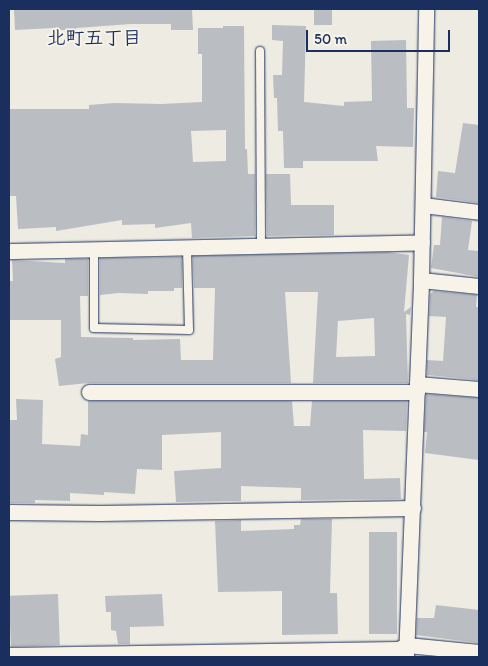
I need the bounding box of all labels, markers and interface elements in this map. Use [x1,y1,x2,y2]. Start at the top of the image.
scale bar [308,20,452,52]
district label: 北町五丁目 [47,27,141,49]
text: 50 m [314,30,347,48]

